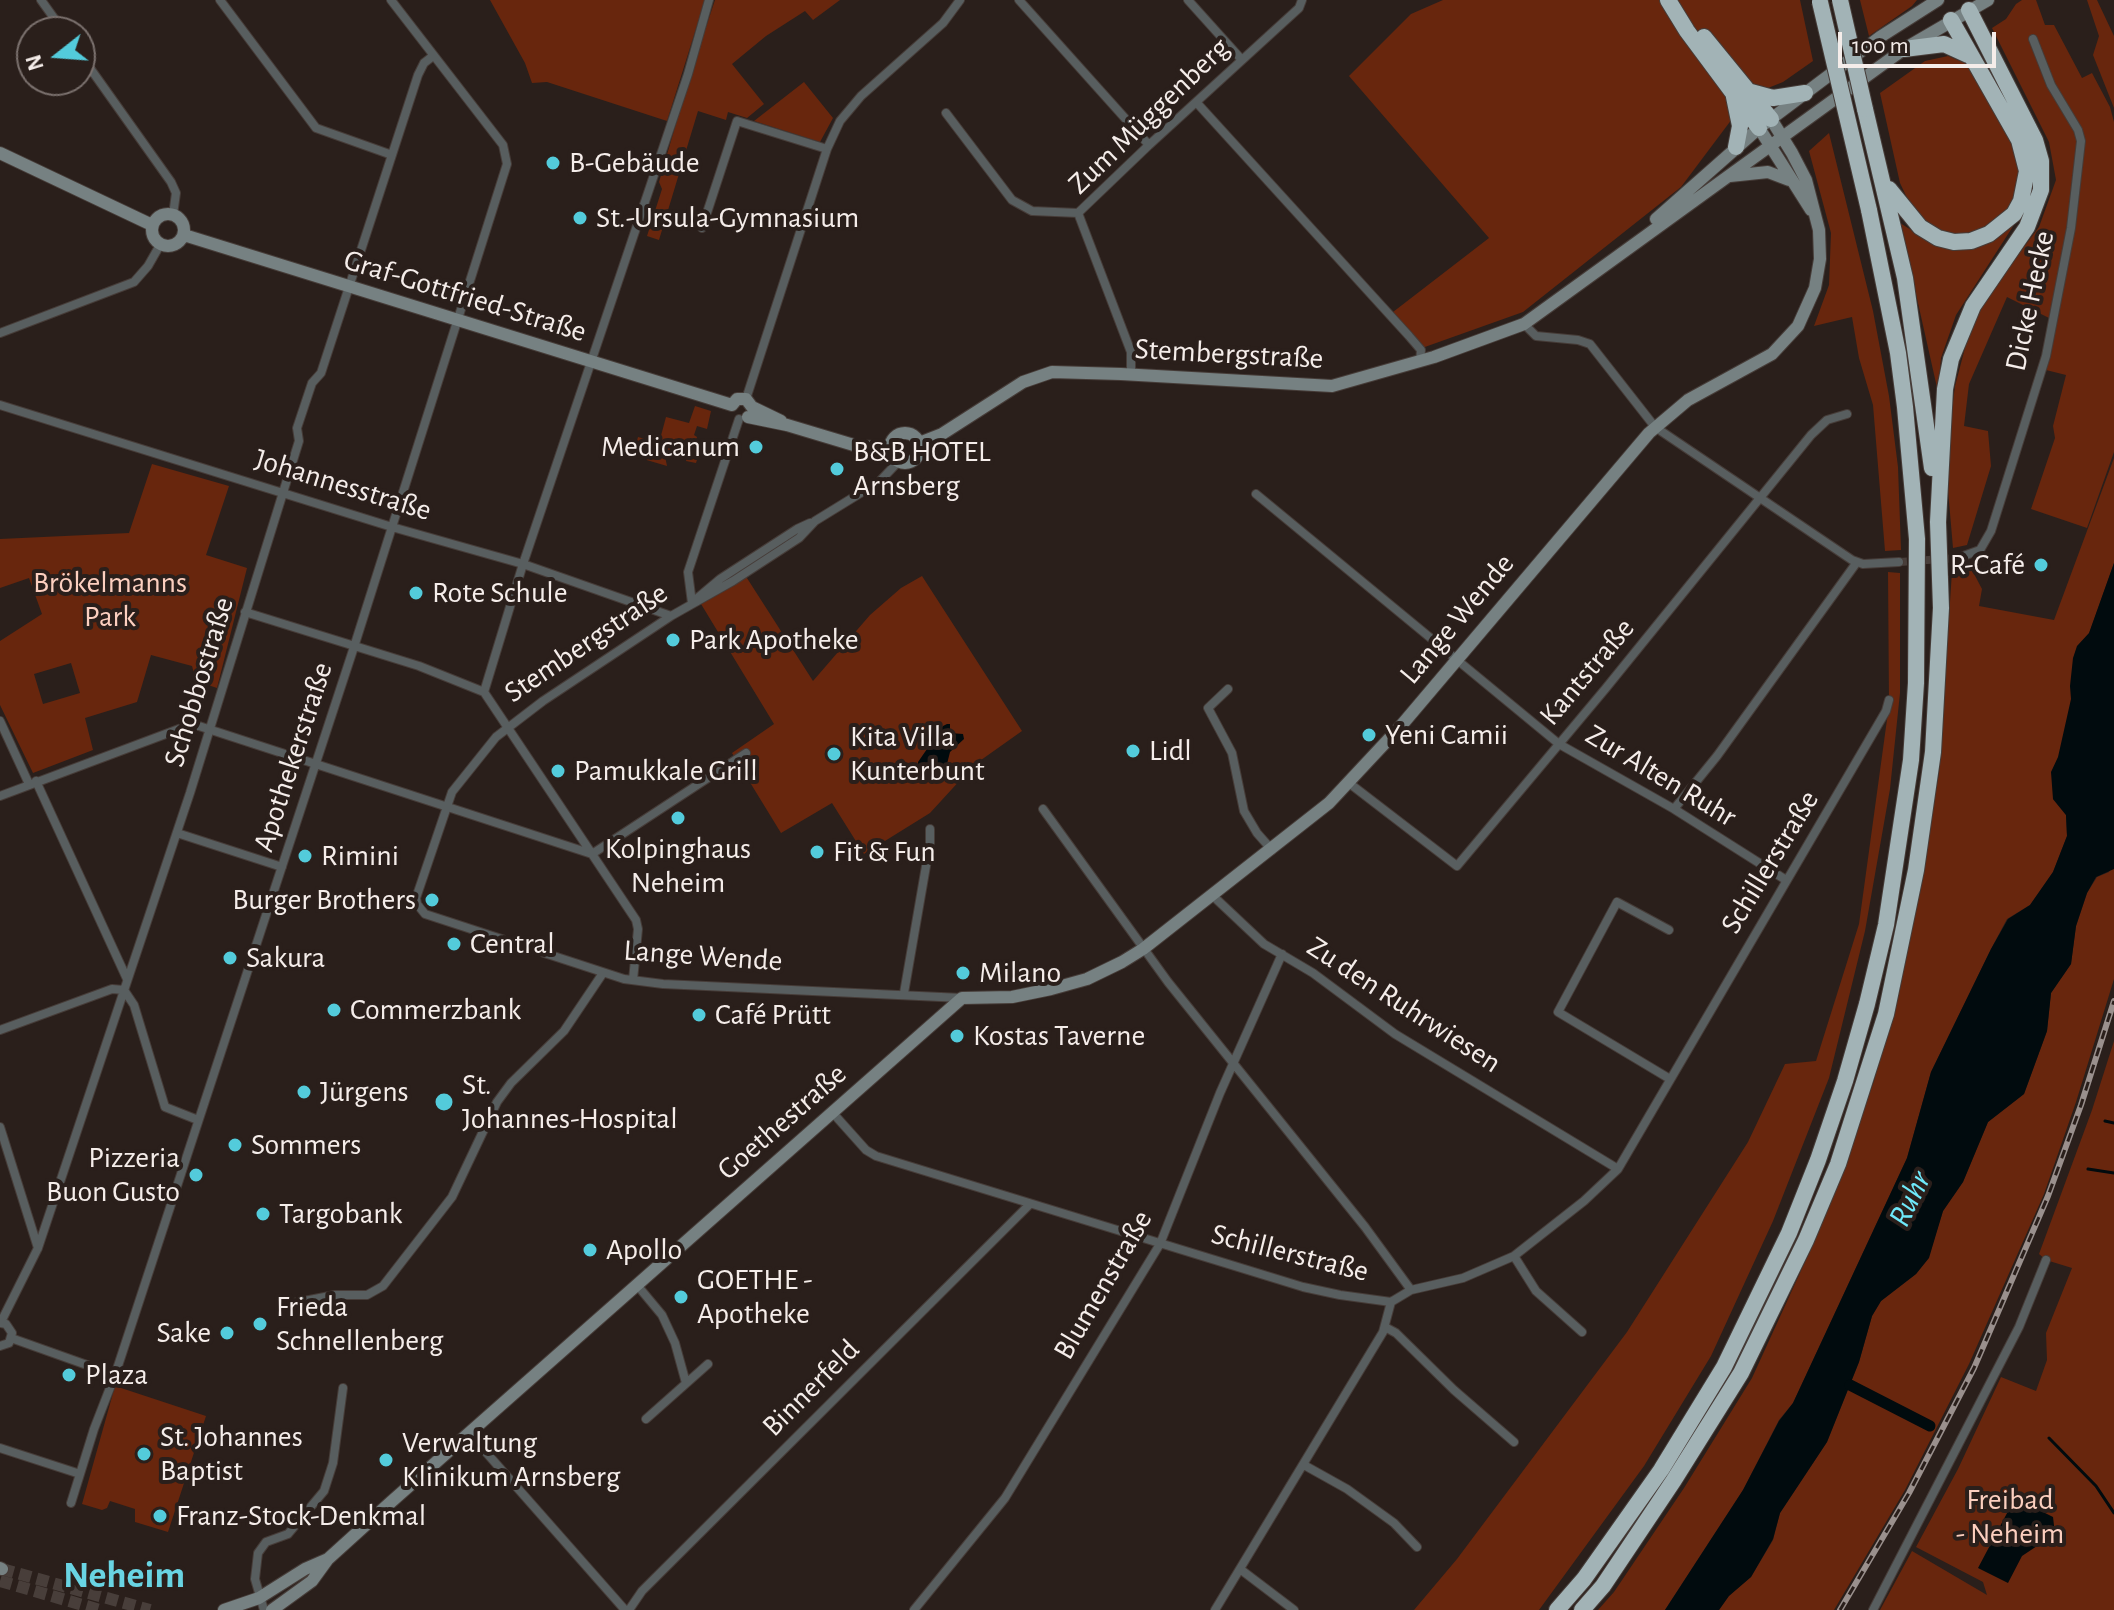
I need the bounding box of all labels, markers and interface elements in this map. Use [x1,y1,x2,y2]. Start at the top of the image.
north arrow [16,16,96,96]
scale bar [1842,16,2000,66]
street label: Zum Müggenberg [1061,30,1237,202]
text: 100 m [1852,34,1909,58]
text: N [22,52,48,73]
place label: B-Gebäude [569,145,699,181]
marker: B-Gebäude [544,154,562,172]
place label: St.-Ursula-Gymnasium [596,200,859,236]
marker: St.-Ursula-Gymnasium [571,209,589,227]
street label: Dicke Hecke [1998,228,2062,374]
street label: Graf-Gottfried-Straße [339,242,591,350]
street label: Stembergstraße [1134,331,1324,377]
place label: Medicanum [601,429,740,465]
place label: B&B HOTEL Arnsberg [853,434,990,504]
marker: Medicanum [747,438,765,456]
street label: Johannesstraße [250,441,436,529]
marker: B&B HOTEL Arnsberg [828,460,846,478]
street label: Lange Wende [1392,547,1522,691]
place label: R-Café [1950,547,2025,583]
marker: R-Café [2032,556,2050,574]
park label: Brökelmanns Park [33,565,187,636]
place label: Rote Schule [432,575,567,611]
street label: Stembergstraße [498,575,674,711]
marker: Rote Schule [407,584,425,602]
street label: Schobbostraße [156,593,242,771]
street label: Kantstraße [1532,611,1642,733]
place label: Park Apotheke [689,622,858,658]
marker: Park Apotheke [664,631,682,649]
street label: Apothekerstraße [245,658,341,856]
place label: Yeni Camii [1385,717,1508,753]
street label: Zur Alten Ruhr [1579,717,1743,835]
place label: Kita Villa Kunterbunt [850,719,985,790]
marker: Yeni Camii [1360,726,1378,744]
place label: Lidl [1149,733,1192,769]
marker: Lidl [1124,742,1142,760]
marker: Kita Villa Kunterbunt [825,745,843,763]
place label: Pamukkale Grill [574,753,758,789]
marker: Pamukkale Grill [549,762,567,780]
street label: Schillerstraße [1713,784,1827,940]
marker: Kolpinghaus Neheim [669,809,687,827]
place label: Kolpinghaus Neheim [605,831,751,902]
place label: Fit & Fun [833,834,936,870]
place label: Rimini [321,838,399,874]
marker: Fit & Fun [808,843,826,861]
marker: Rimini [296,847,314,865]
place label: Burger Brothers [232,882,416,918]
marker: Burger Brothers [423,891,441,909]
place label: Central [470,926,555,962]
street label: Zu den Ruhrwiesen [1300,929,1508,1081]
street label: Lange Wende [622,932,784,980]
marker: Central [445,935,463,953]
place label: Sakura [246,940,325,976]
marker: Sakura [221,949,239,967]
place label: Milano [979,955,1061,991]
marker: Milano [954,964,972,982]
place label: Commerzbank [350,992,521,1028]
place label: Café Prütt [715,997,831,1033]
marker: Commerzbank [325,1001,343,1019]
marker: Café Prütt [690,1006,708,1024]
place label: Kostas Taverne [973,1018,1145,1054]
marker: Kostas Taverne [948,1027,966,1045]
street label: Goethestraße [710,1056,854,1188]
place label: St. Johannes-Hospital [462,1067,678,1138]
place label: Jürgens [320,1074,409,1110]
marker: Jürgens [295,1083,313,1101]
marker: St. Johannes-Hospital [433,1091,455,1113]
place label: Sommers [251,1127,361,1163]
marker: Sommers [226,1136,244,1154]
place label: Pizzeria Buon Gusto [46,1140,180,1210]
water label: Ruhr [1880,1165,1940,1233]
marker: Pizzeria Buon Gusto [187,1166,205,1184]
place label: Targobank [279,1196,402,1232]
street label: Blumenstraße [1046,1204,1160,1366]
marker: Targobank [254,1205,272,1223]
street label: Schillerstraße [1208,1216,1372,1290]
place label: Apollo [606,1232,682,1268]
marker: Apollo [581,1241,599,1259]
place label: GOETHE - Apotheke [697,1262,812,1332]
marker: GOETHE - Apotheke [672,1288,690,1306]
place label: Frieda Schnellenberg [276,1289,443,1360]
place label: Sake [157,1315,211,1351]
marker: Frieda Schnellenberg [251,1315,269,1333]
marker: Sake [218,1324,236,1342]
street label: Binnerfeld [755,1332,867,1444]
place label: Plaza [85,1357,148,1393]
marker: Plaza [60,1366,78,1384]
place label: St. Johannes Baptist [160,1419,303,1490]
place label: Verwaltung Klinikum Arnsberg [402,1425,620,1496]
marker: St. Johannes Baptist [135,1445,153,1463]
marker: Verwaltung Klinikum Arnsberg [377,1451,395,1469]
park label: Freibad - Neheim [1956,1482,2064,1552]
place label: Franz-Stock-Denkmal [176,1498,426,1534]
marker: Franz-Stock-Denkmal [151,1507,169,1525]
district label: Neheim [63,1553,185,1599]

